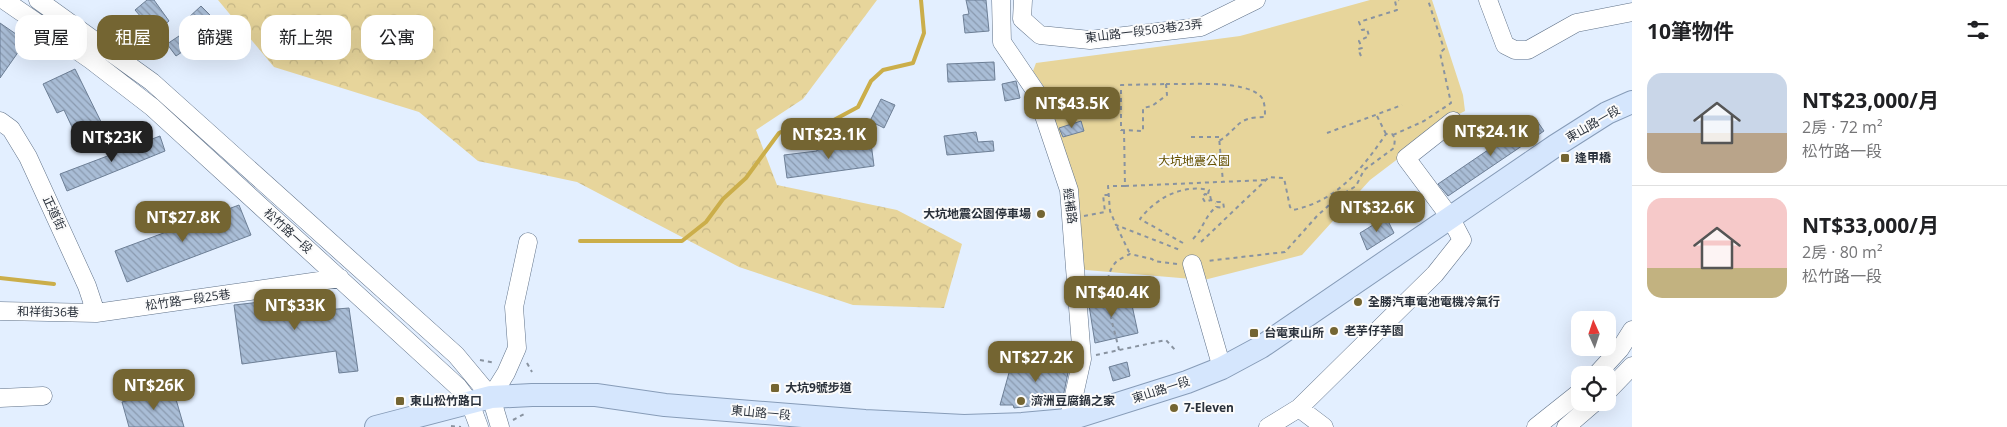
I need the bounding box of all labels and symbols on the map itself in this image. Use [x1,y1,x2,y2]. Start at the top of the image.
street label: 東山路一段503巷23弄 [1084,15,1204,46]
pin: NT$43.5K [1020,86,1124,129]
street label: 東山路一段 [1563,101,1623,146]
pin: NT$24.1K [1439,114,1543,157]
pin: NT$23.1K [777,118,881,160]
pin: NT$23K [71,120,153,163]
place label: 逢甲橋 [1575,149,1612,166]
park label: 大坑地震公園 [1158,152,1230,169]
marker: 逢甲橋 [1559,152,1571,164]
street label: 經補路 [1060,187,1081,225]
pin: NT$32.6K [1325,190,1429,233]
street label: 正道街 [39,193,70,233]
pin: NT$27.8K [131,200,235,243]
street label: 松竹路一段 [260,204,316,257]
place label: 大坑地震公園停車場 [923,205,1031,222]
marker: 大坑地震公園停車場 [1035,208,1047,220]
pin: NT$40.4K [1060,276,1164,318]
street label: 松竹路一段25巷 [144,285,232,314]
pin: NT$33K [254,288,336,331]
place label: 全勝汽車電池電機冷氣行 [1368,293,1500,310]
marker: 全勝汽車電池電機冷氣行 [1352,296,1364,308]
street label: 和祥街36巷 [17,302,79,321]
north arrow [1571,311,1616,356]
place label: 老芋仔芋園 [1344,322,1404,339]
place label: 台電東山所 [1264,324,1324,341]
marker: 老芋仔芋園 [1328,325,1340,337]
marker: 台電東山所 [1248,327,1260,339]
pin: NT$27.2K [984,340,1088,383]
pin: NT$26K [113,368,195,411]
street label: 東山路一段 [1130,372,1192,407]
place label: 大坑9號步道 [785,379,852,396]
marker: 大坑9號步道 [769,382,781,394]
place label: 東山松竹路口 [410,392,482,409]
place label: 濟洲豆腐鍋之家 [1031,392,1115,409]
marker: 東山松竹路口 [394,395,406,407]
marker: 濟洲豆腐鍋之家 [1015,395,1027,407]
place label: 7-Eleven [1184,399,1234,416]
street label: 東山路一段 [730,401,792,424]
marker: 7-Eleven [1168,402,1180,414]

